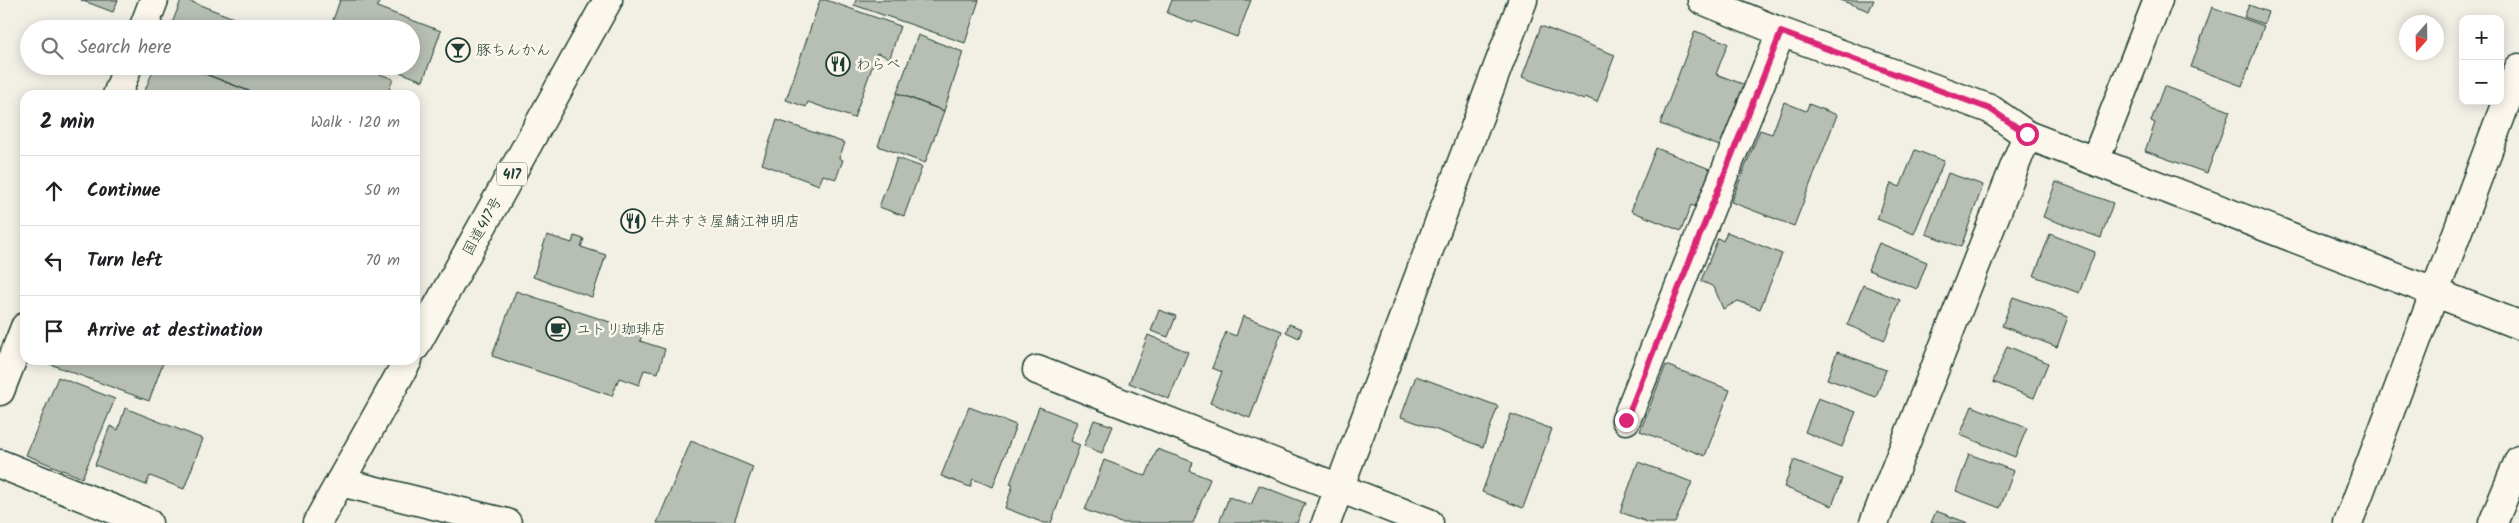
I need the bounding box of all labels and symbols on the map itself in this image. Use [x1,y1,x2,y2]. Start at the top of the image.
north arrow [2399,15,2444,60]
bar icon: 豚ちんかん [445,37,471,63]
place label: 豚ちんかん [476,39,551,63]
restaurant icon: わらべ [825,51,851,77]
place label: わらべ [856,53,901,77]
route start [2016,123,2039,146]
road number: 417 [497,162,527,185]
street label: 国道417号 [457,192,509,261]
restaurant icon: 牛丼すき屋鯖江神明店 [620,208,646,234]
place label: 牛丼すき屋鯖江神明店 [650,210,800,234]
cafe icon: ユトリ珈琲店 [545,316,571,342]
place label: ユトリ珈琲店 [576,318,666,342]
route end [1615,409,1638,432]

